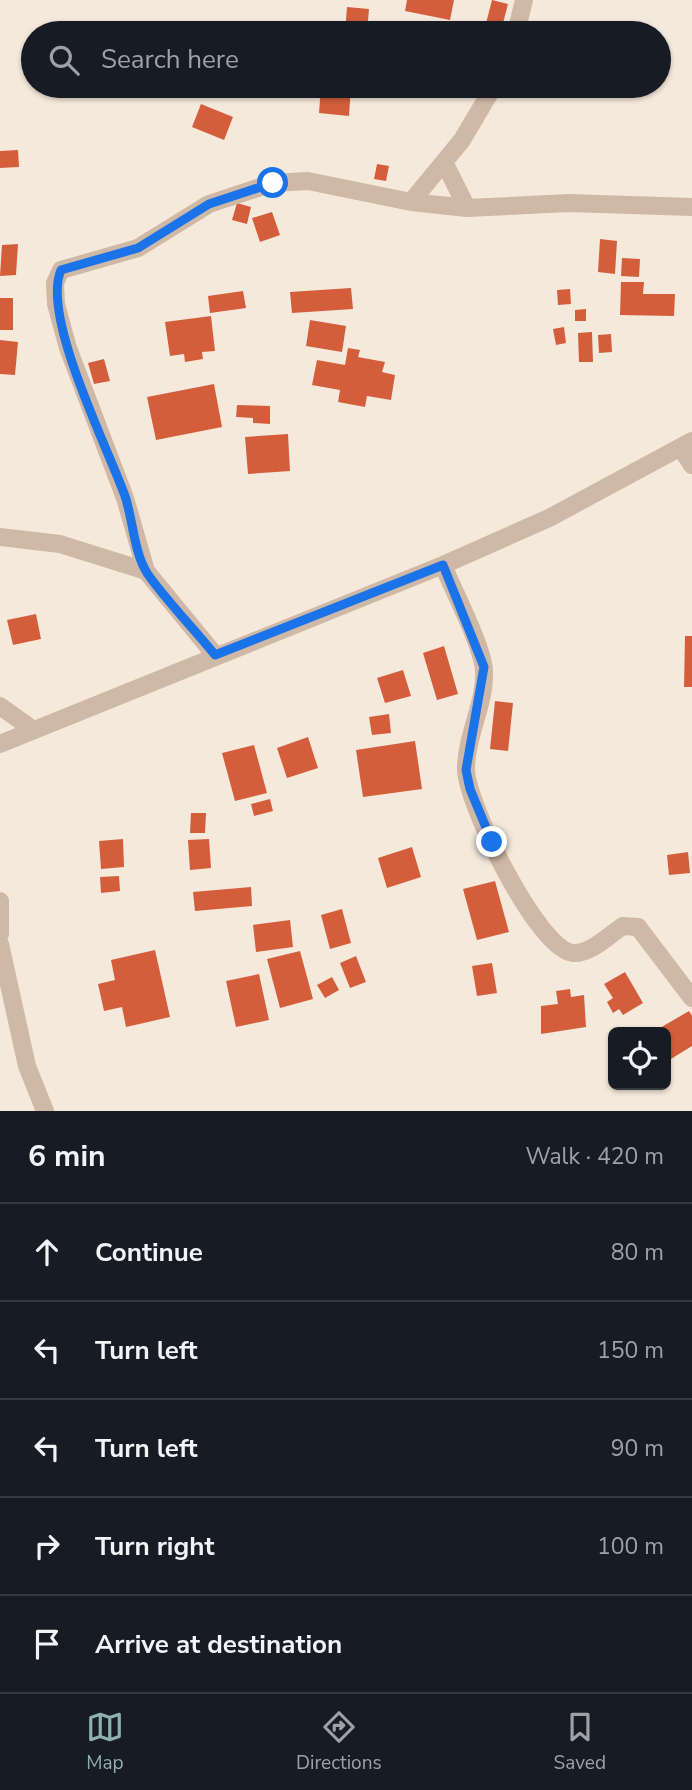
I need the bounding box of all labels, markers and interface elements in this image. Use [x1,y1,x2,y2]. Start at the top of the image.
search box [21,21,671,98]
icon: search [45,41,83,79]
text: Search here [101,42,239,77]
route start [257,167,288,198]
route end [476,826,507,857]
map controls [608,1027,671,1090]
button: locate [608,1027,671,1090]
text: 6 min [28,1136,106,1177]
text: Walk · 420 m [525,1141,664,1172]
icon: ahead [28,1233,66,1271]
text: Continue [95,1235,203,1270]
text: 80 m [611,1237,664,1268]
icon: left [28,1331,66,1369]
text: Turn left [95,1333,198,1368]
text: 150 m [597,1335,664,1366]
icon: left [28,1429,66,1467]
text: Turn left [95,1431,198,1466]
text: 90 m [611,1433,664,1464]
icon: right [28,1527,66,1565]
text: Turn right [95,1529,214,1564]
text: 100 m [597,1531,664,1562]
icon: arrive [28,1625,66,1663]
text: Arrive at destination [95,1627,342,1662]
tab: Map [86,1708,124,1776]
tab: Directions [296,1708,382,1776]
tab: Saved [554,1708,606,1776]

